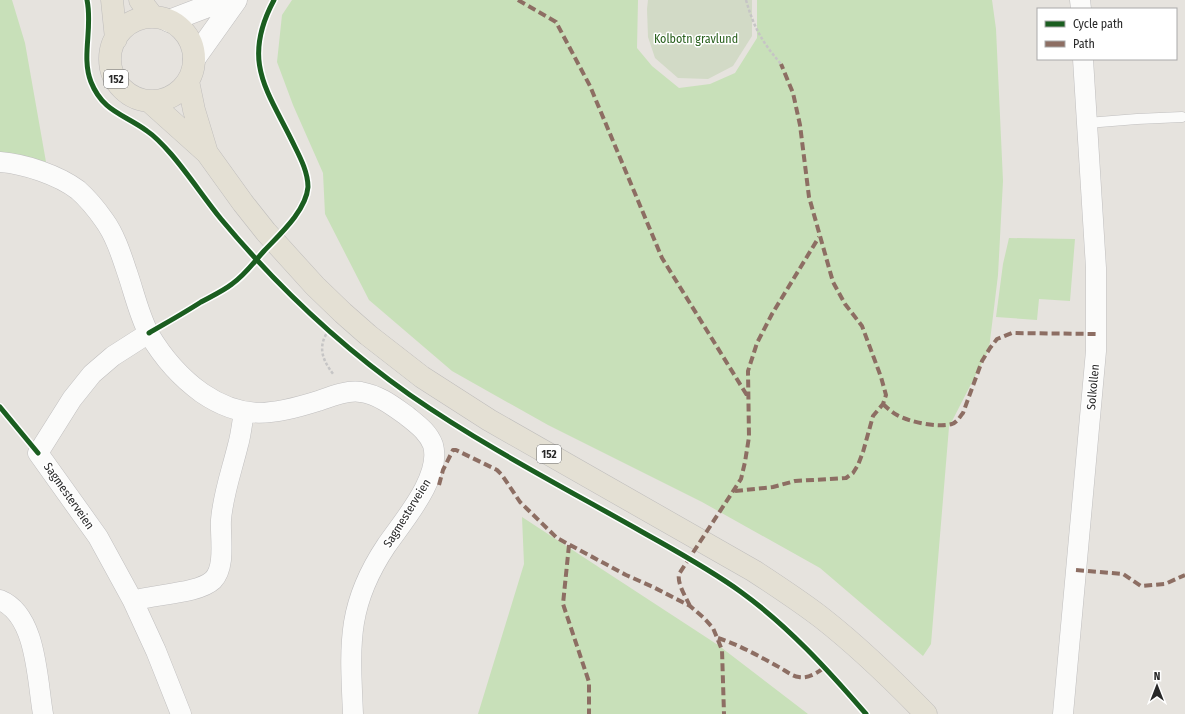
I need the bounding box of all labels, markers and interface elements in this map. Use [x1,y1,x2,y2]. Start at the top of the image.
legend [1037,8,1177,60]
text: Cycle path [1073,17,1123,31]
park label: Kolbotn gravlund [654,32,738,46]
text: Path [1073,37,1095,51]
road number: 152 [104,70,128,88]
street label: Solkollen [1084,364,1102,410]
road number: 152 [537,445,561,463]
street label: Sagmesterveien [41,460,97,532]
street label: Sagmesterveien [380,476,434,550]
north arrow [1137,666,1177,706]
text: N [1154,670,1160,683]

